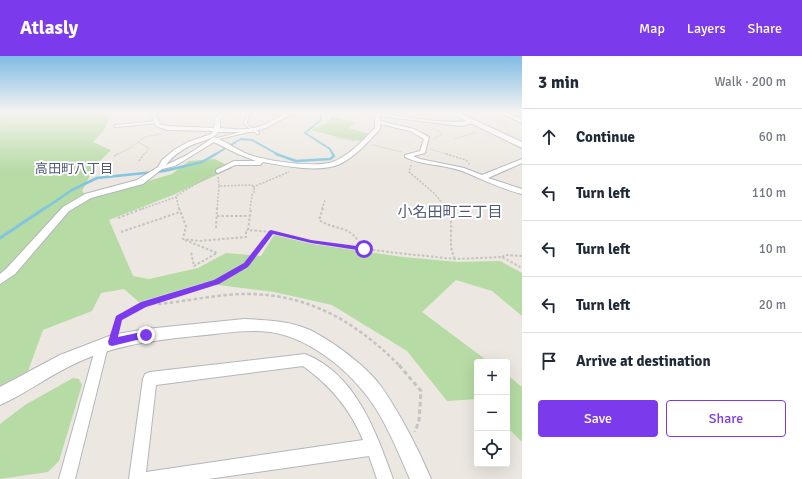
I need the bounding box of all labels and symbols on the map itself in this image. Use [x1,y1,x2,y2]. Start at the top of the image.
district label: 高田町八丁目 [35,161,113,177]
district label: 小名田町三丁目 [397,203,503,221]
route start [355,240,373,258]
route end [137,326,155,344]

